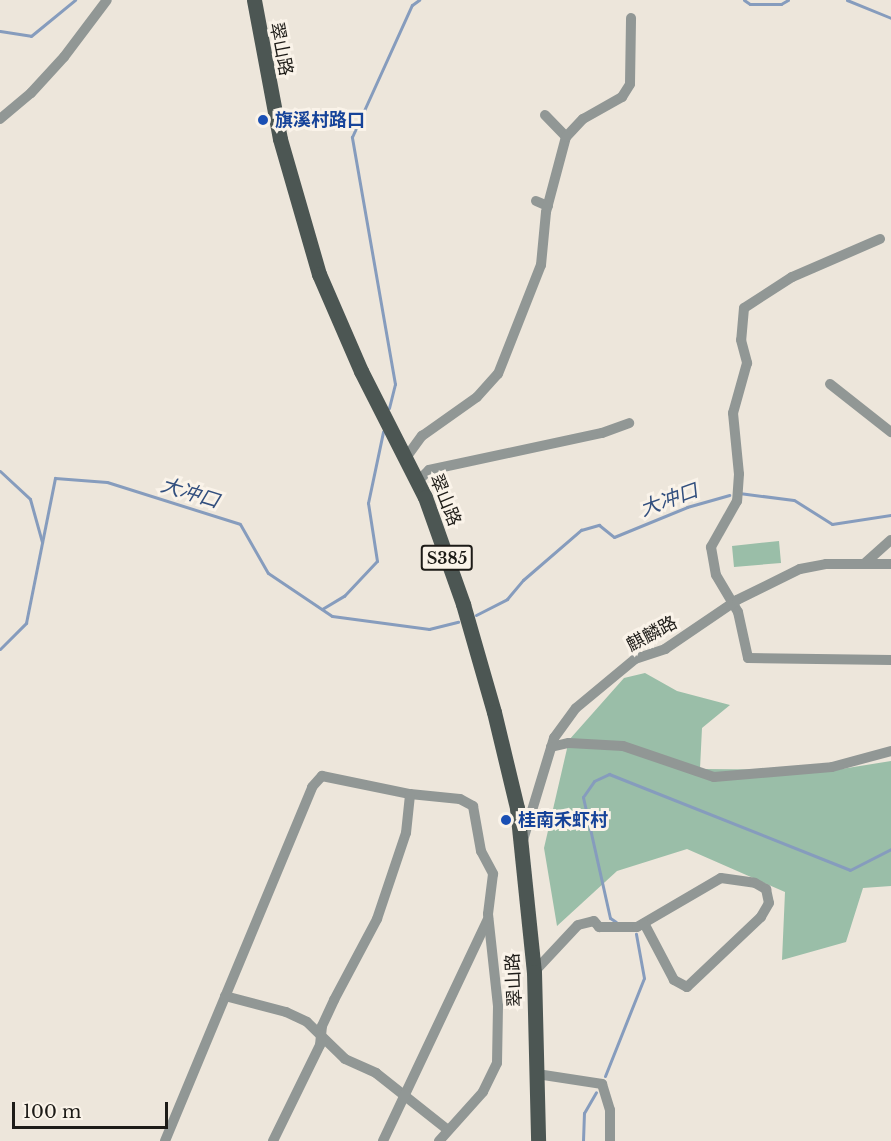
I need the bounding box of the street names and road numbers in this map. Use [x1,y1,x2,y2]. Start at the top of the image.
street label: 翠山路 [265,20,297,78]
street label: 翠山路 [425,471,465,529]
road number: S385 [420,545,474,571]
street label: 麒麟路 [623,612,681,656]
street label: 翠山路 [502,952,526,1008]

